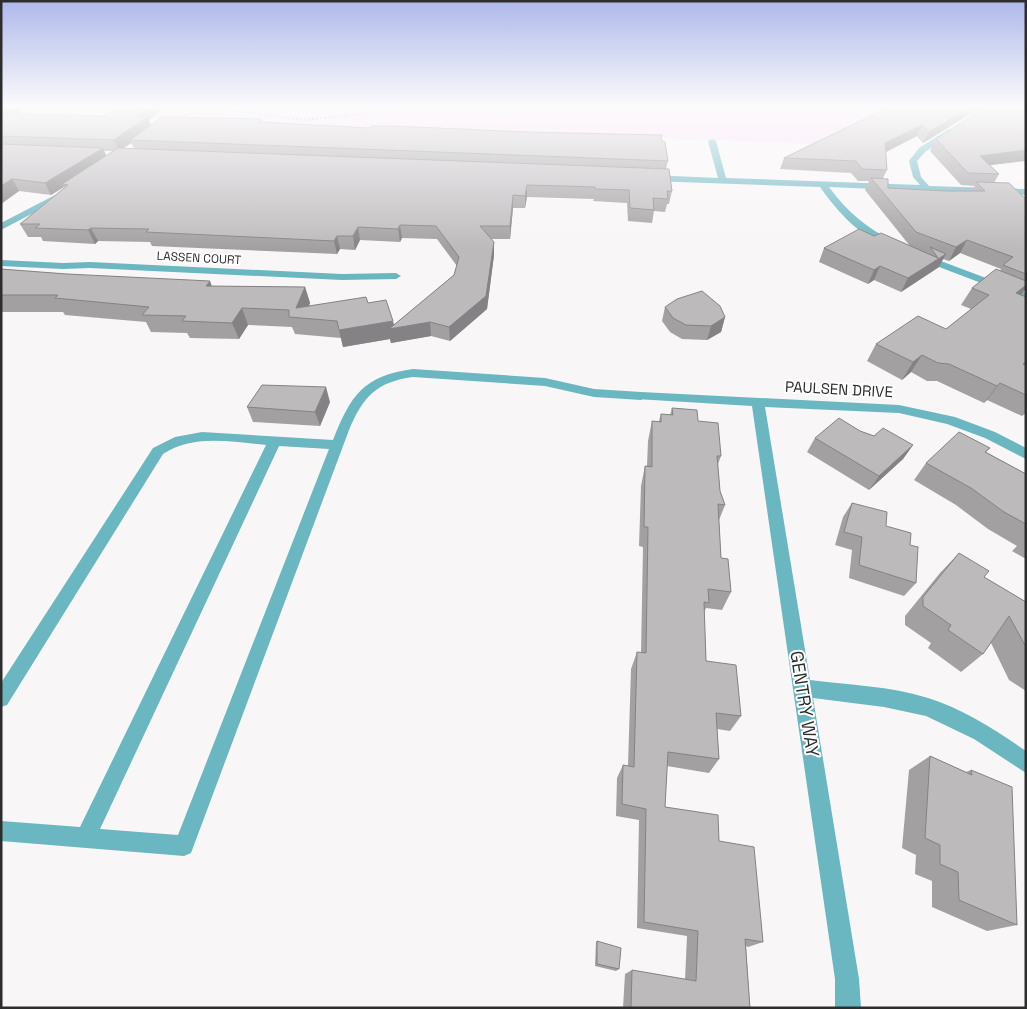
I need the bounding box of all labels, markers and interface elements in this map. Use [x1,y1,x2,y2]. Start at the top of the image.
street label: LASSEN COURT [156,248,242,268]
street label: PAULSEN DRIVE [785,377,893,401]
street label: GENTRY WAY [785,649,825,759]

